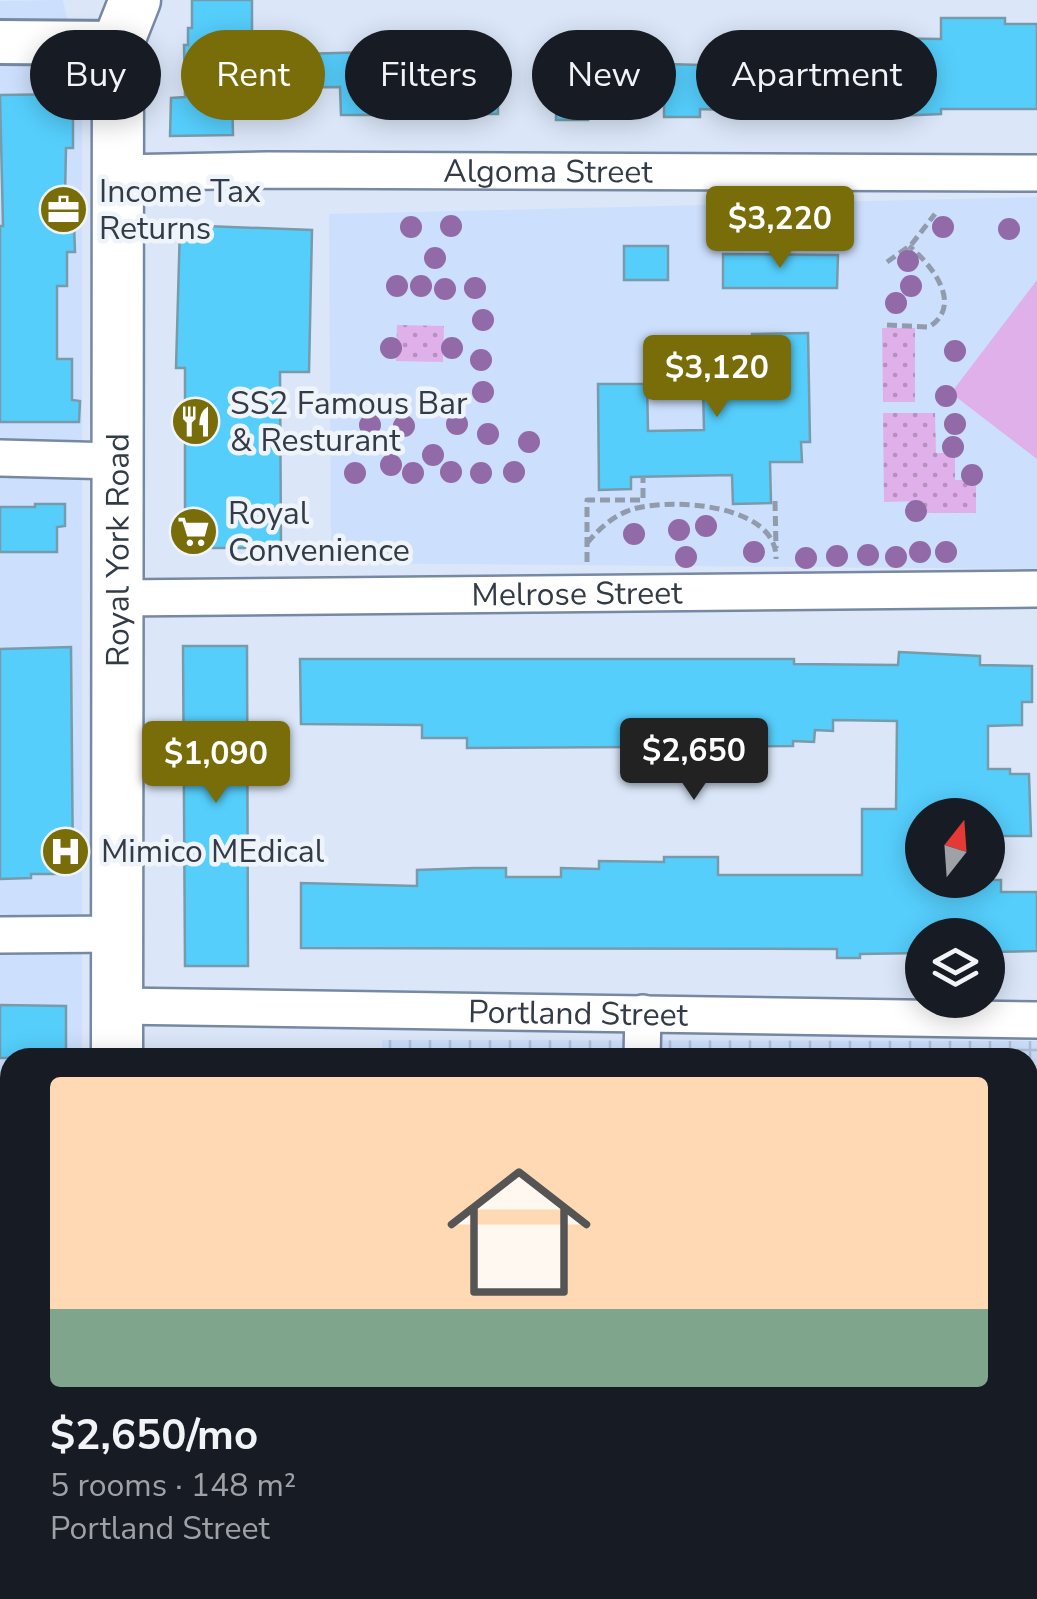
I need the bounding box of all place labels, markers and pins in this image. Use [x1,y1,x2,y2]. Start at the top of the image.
place label: Income Tax Returns [99,170,261,250]
office icon: Income Tax Returns [38,183,90,235]
pin: $3,220 [699,186,861,271]
pin: $3,120 [636,335,798,420]
place label: SS2 Famous Bar & Resturant [230,382,468,462]
restaurant icon: SS2 Famous Bar & Resturant [169,395,221,447]
place label: Royal Convenience [228,492,410,572]
supermarket icon: Royal Convenience [167,505,219,557]
pin: $2,650 [613,718,775,803]
pin: $1,090 [135,721,297,806]
hospital icon: Mimico MEdical [40,825,92,877]
place label: Mimico MEdical [101,830,325,873]

